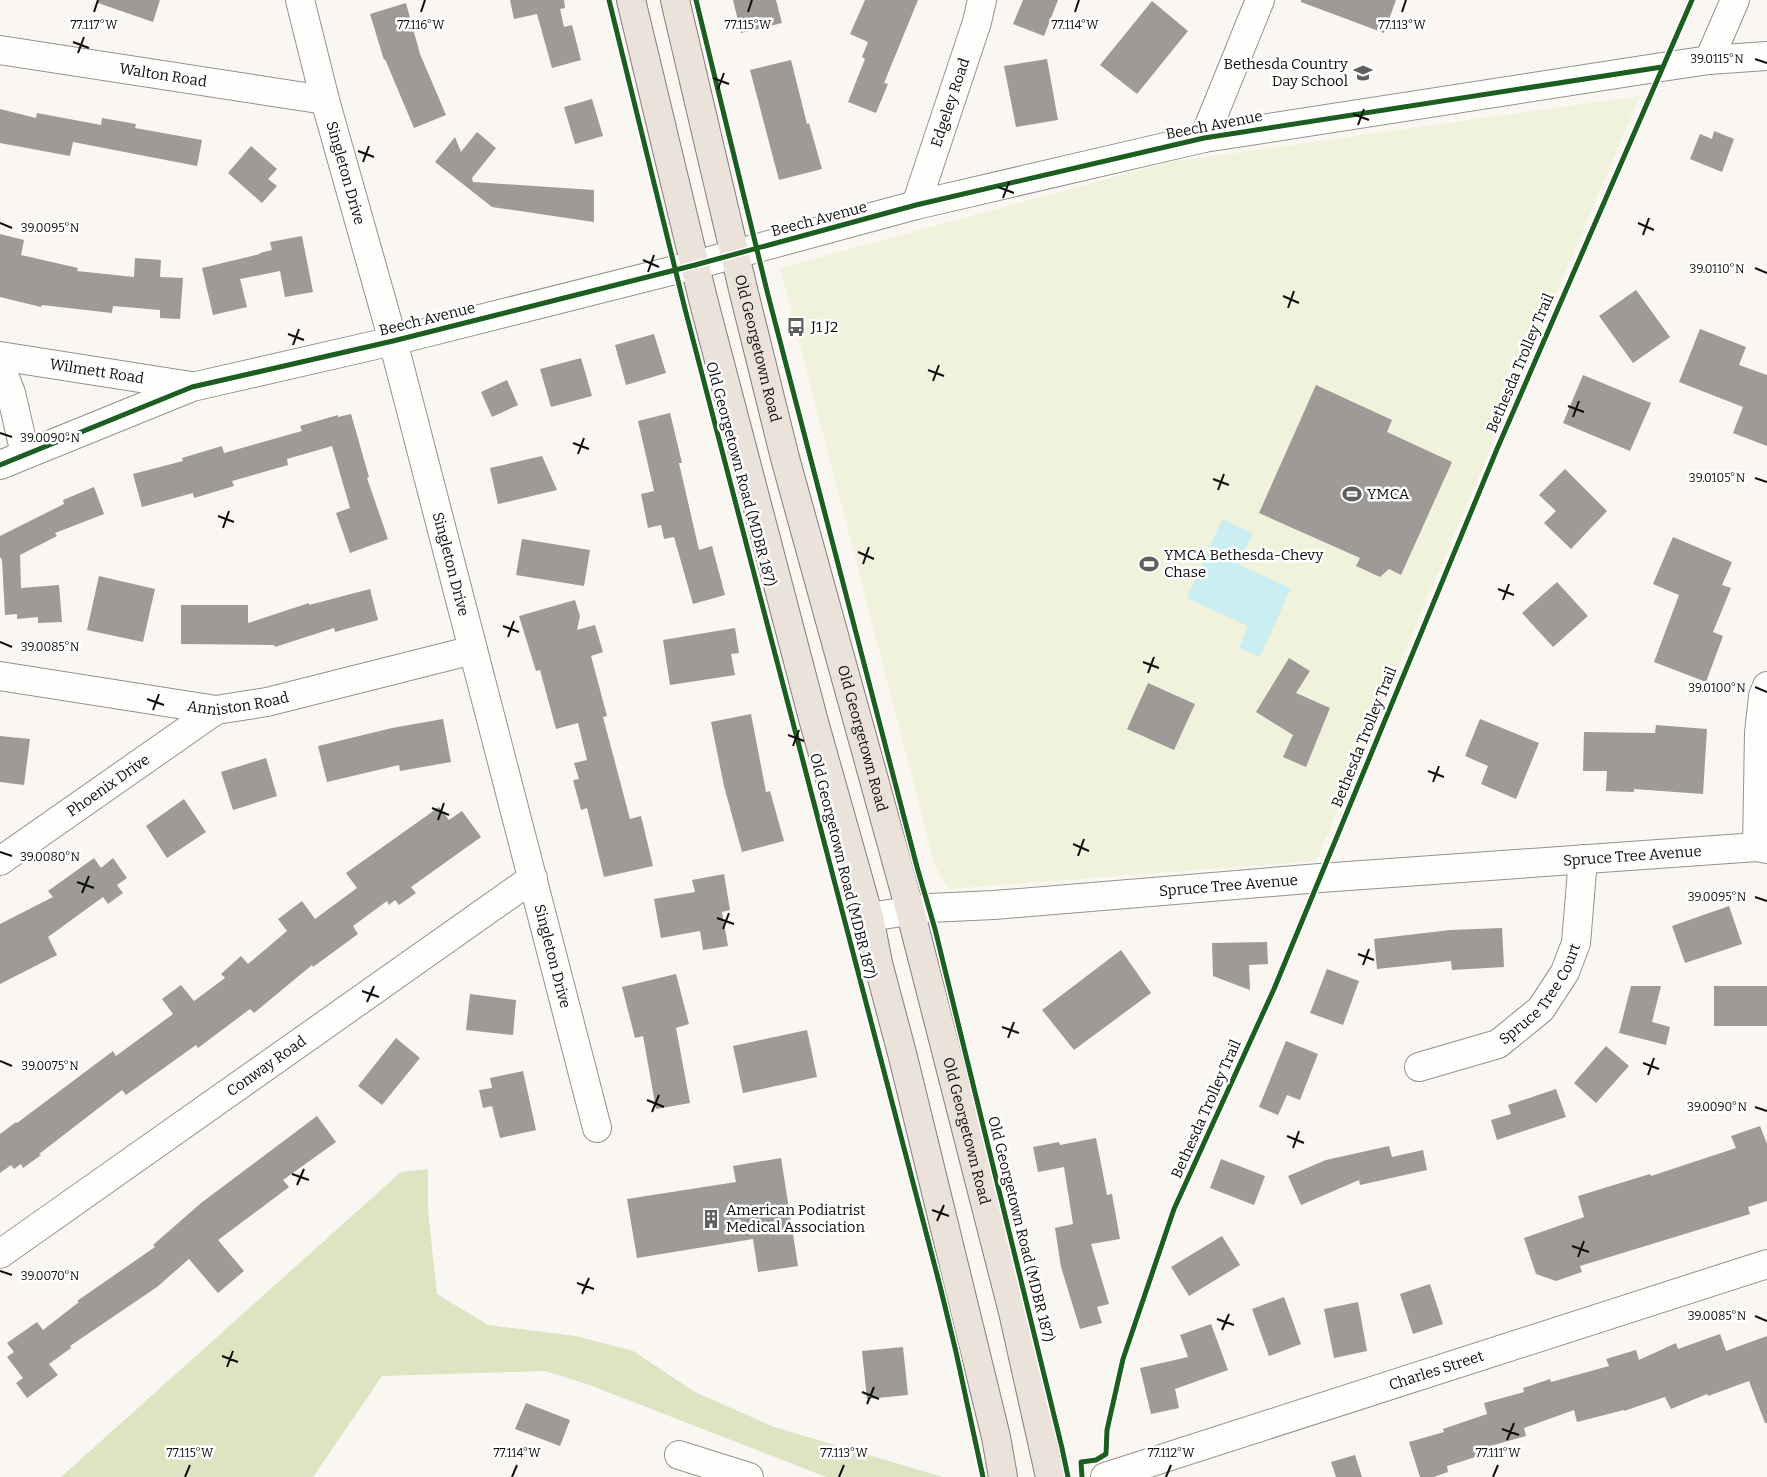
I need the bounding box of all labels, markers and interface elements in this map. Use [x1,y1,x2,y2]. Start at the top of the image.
text: 77.117°W [71,18,118,32]
text: 77.116°W [397,18,445,32]
text: 77.115°W [725,18,772,32]
text: 77.114°W [1051,18,1099,32]
text: 77.113°W [1378,18,1426,32]
text: 39.0115°N [1690,52,1744,66]
place label: Bethesda Country Day School [1224,55,1348,90]
street label: Edgeley Road [927,56,973,149]
street label: Walton Road [118,59,208,91]
school or university icon: Bethesda Country Day School [1352,62,1374,84]
street label: Beech Avenue [1164,107,1264,143]
street label: Singleton Drive [322,119,369,227]
street label: Beech Avenue [769,198,869,240]
text: 39.0095°N [21,221,80,235]
text: 39.0110°N [1690,262,1745,276]
street label: Old Georgetown Road [731,273,785,424]
street label: Bethesda Trolley Trail [1482,290,1558,436]
street label: Beech Avenue [377,298,477,340]
bus stop icon: J1 J2 [785,316,807,338]
place label: J1 J2 [810,318,838,336]
street label: Wilmett Road [48,355,145,388]
street label: Old Georgetown Road (MDBR 187) [702,360,780,588]
text: 39.0090°N [20,431,80,445]
text: 39.0105°N [1689,471,1746,485]
sports icon: YMCA [1341,483,1363,505]
place label: YMCA [1367,485,1410,503]
street label: Singleton Drive [429,510,473,618]
place label: YMCA Bethesda-Chevy Chase [1164,546,1324,581]
sports icon: YMCA Bethesda-Chevy Chase [1138,553,1160,575]
text: 39.0085°N [21,640,80,654]
street label: Old Georgetown Road [834,663,891,814]
street label: Bethesda Trolley Trail [1328,664,1400,810]
text: 39.0100°N [1688,681,1746,695]
street label: Anniston Road [186,688,291,719]
street label: Phoenix Drive [63,750,153,821]
street label: Old Georgetown Road (MDBR 187) [806,751,880,981]
street label: Spruce Tree Avenue [1562,842,1702,870]
text: 39.0080°N [20,850,80,864]
street label: Spruce Tree Avenue [1158,871,1298,900]
text: 39.0095°N [1688,890,1747,904]
street label: Singleton Drive [530,902,575,1010]
street label: Spruce Tree Court [1495,940,1584,1048]
street label: Conway Road [223,1032,310,1100]
street label: Bethesda Trolley Trail [1167,1037,1245,1181]
street label: Old Georgetown Road [939,1055,994,1206]
text: 39.0075°N [21,1059,79,1073]
text: 39.0090°N [1687,1100,1747,1114]
street label: Old Georgetown Road (MDBR 187) [984,1114,1058,1344]
place label: American Podiatrist Medical Association [726,1201,866,1236]
building icon: American Podiatrist Medical Association [700,1208,722,1230]
text: 39.0070°N [21,1269,80,1283]
text: 39.0085°N [1688,1309,1747,1323]
street label: Charles Street [1387,1347,1486,1394]
text: 77.115°W [167,1446,214,1460]
text: 77.114°W [493,1446,541,1460]
text: 77.113°W [820,1446,868,1460]
text: 77.112°W [1147,1446,1195,1460]
text: 77.111°W [1476,1446,1521,1460]

